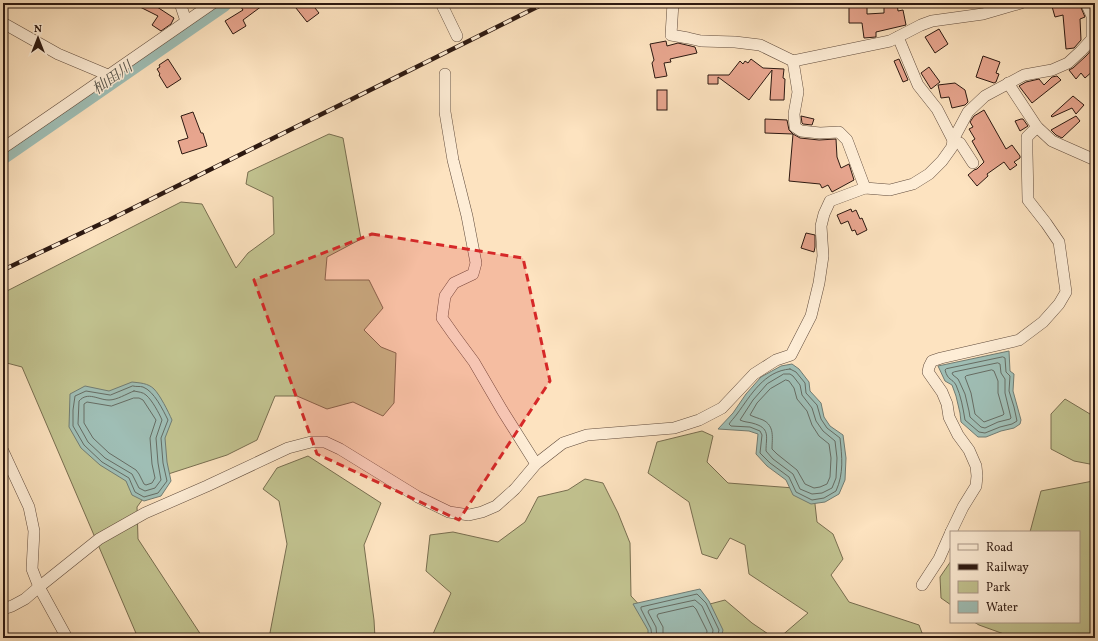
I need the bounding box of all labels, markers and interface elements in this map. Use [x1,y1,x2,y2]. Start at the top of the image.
north arrow [18,18,58,58]
text: N [34,22,42,37]
water label: 杣田川 [89,56,139,101]
legend [950,531,1080,623]
text: Road [986,540,1013,556]
text: Railway [986,560,1029,576]
text: Park [986,580,1011,596]
text: Water [986,600,1018,616]

